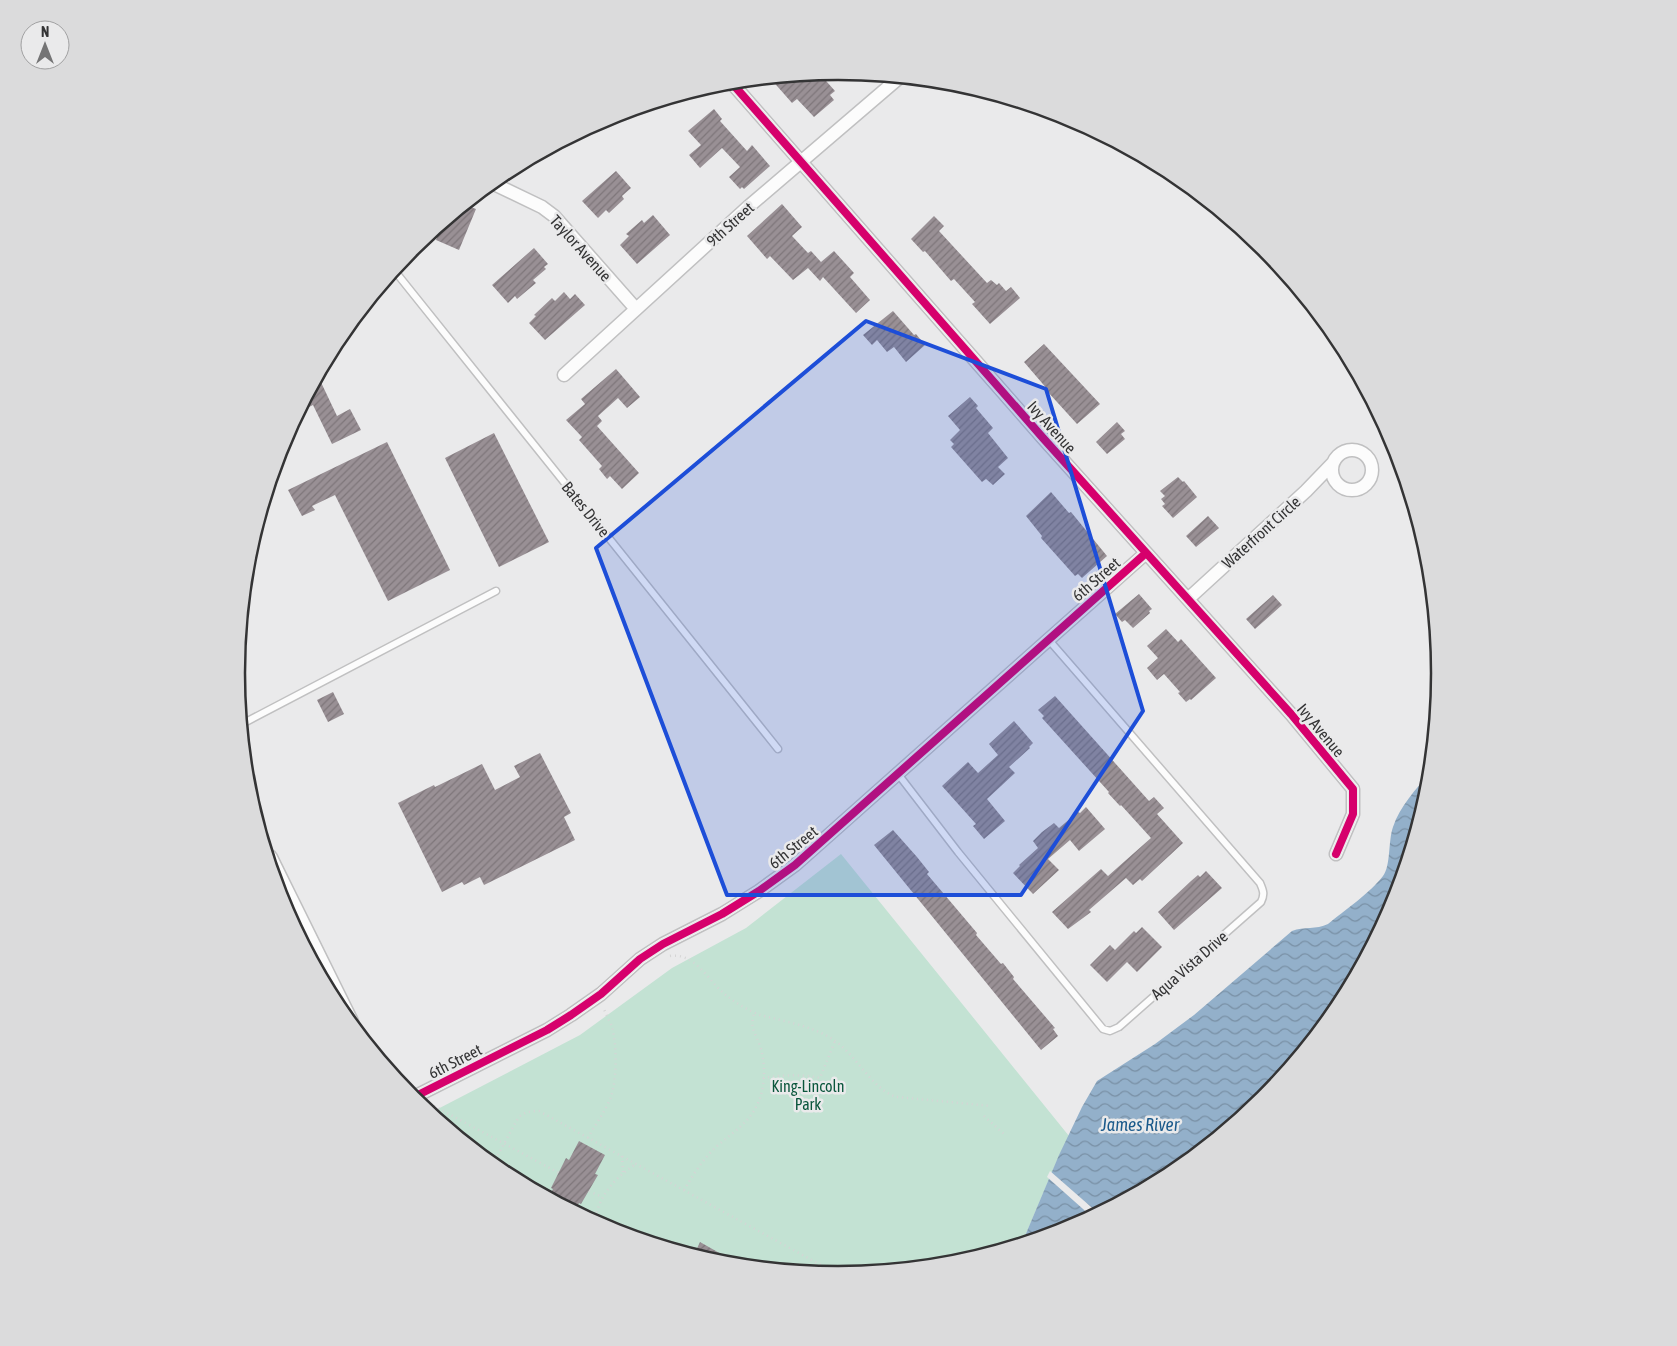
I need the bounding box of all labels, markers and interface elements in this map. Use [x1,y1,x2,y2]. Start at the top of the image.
north arrow [20,20,70,70]
text: N [41,24,49,40]
street label: 9th Street [703,198,758,250]
street label: Taylor Avenue [546,211,615,285]
street label: Ivy Avenue [1023,397,1080,457]
street label: Bates Drive [558,478,614,540]
street label: Waterfront Circle [1218,492,1304,572]
street label: 6th Street [1069,553,1124,605]
street label: Ivy Avenue [1293,700,1348,761]
street label: 6th Street [765,822,821,872]
street label: Aqua Vista Drive [1147,927,1232,1004]
street label: 6th Street [425,1040,485,1082]
park label: King-Lincoln Park [771,1077,845,1113]
water label: James River [1100,1114,1180,1135]

